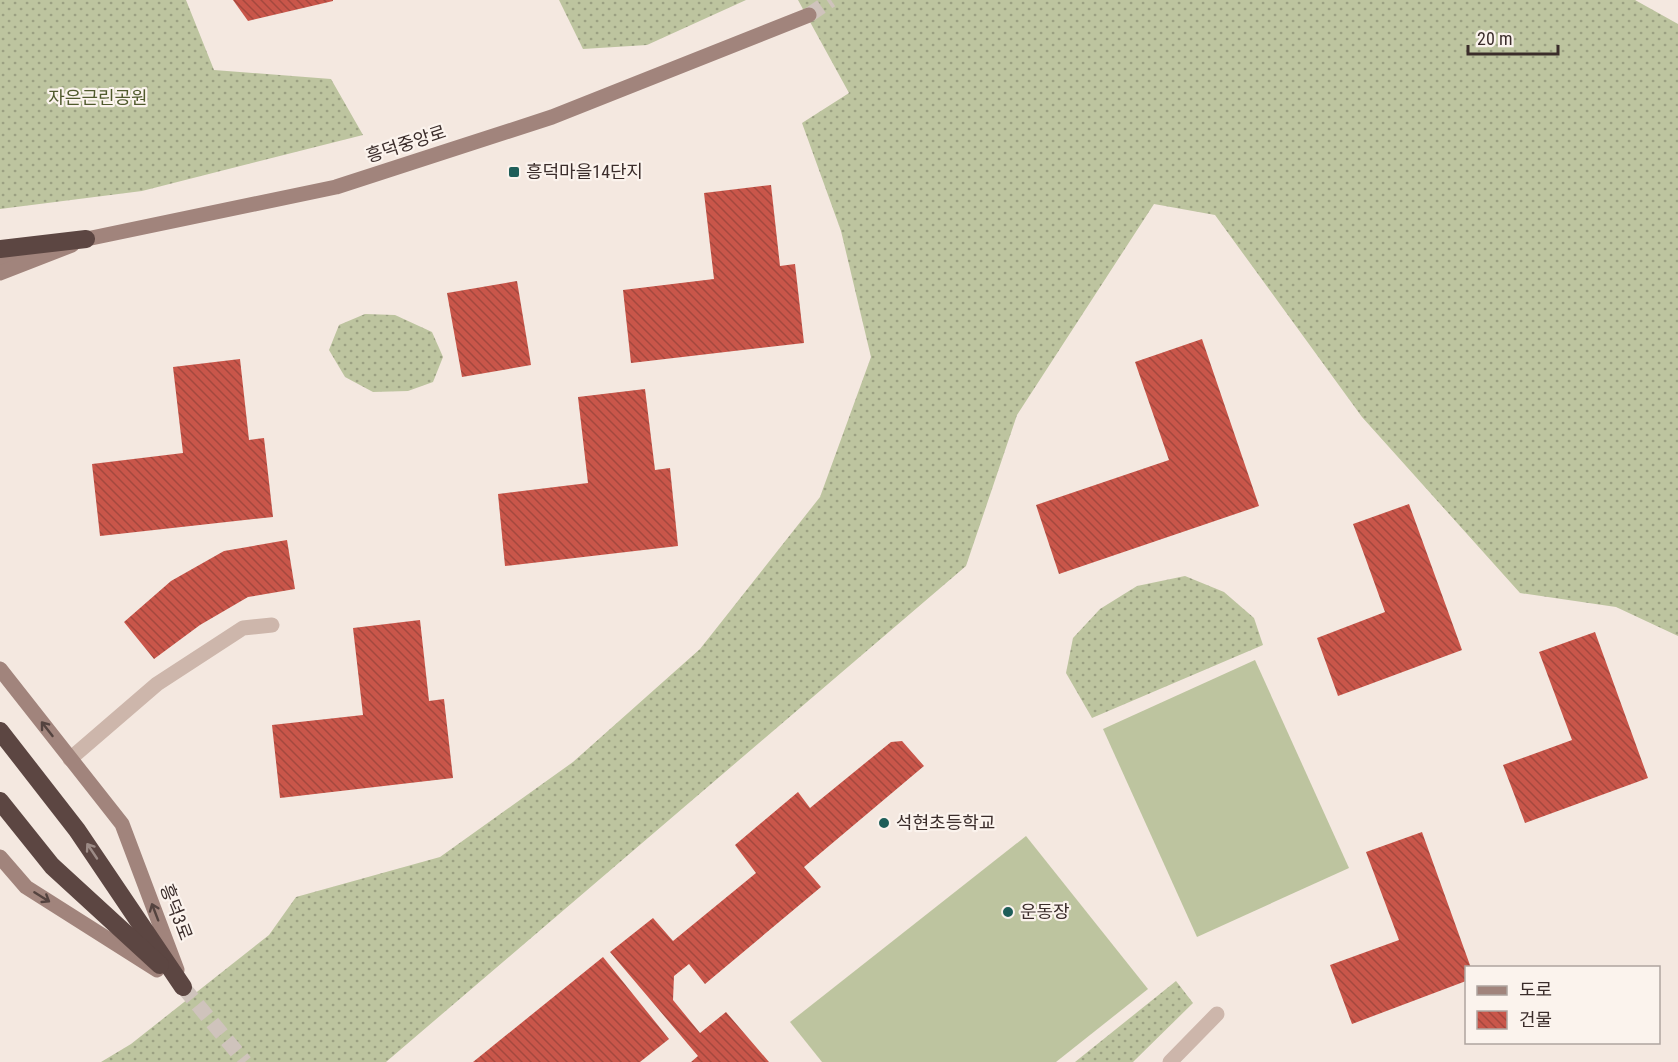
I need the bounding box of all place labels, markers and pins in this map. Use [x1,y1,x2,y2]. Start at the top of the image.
place label: 흥덕마을14단지 [526,161,643,182]
marker: 흥덕마을14단지 [507,165,521,179]
place label: 석현초등학교 [896,812,995,833]
marker: 석현초등학교 [877,816,891,830]
place label: 운동장 [1020,901,1070,922]
marker: 운동장 [1001,905,1015,919]

